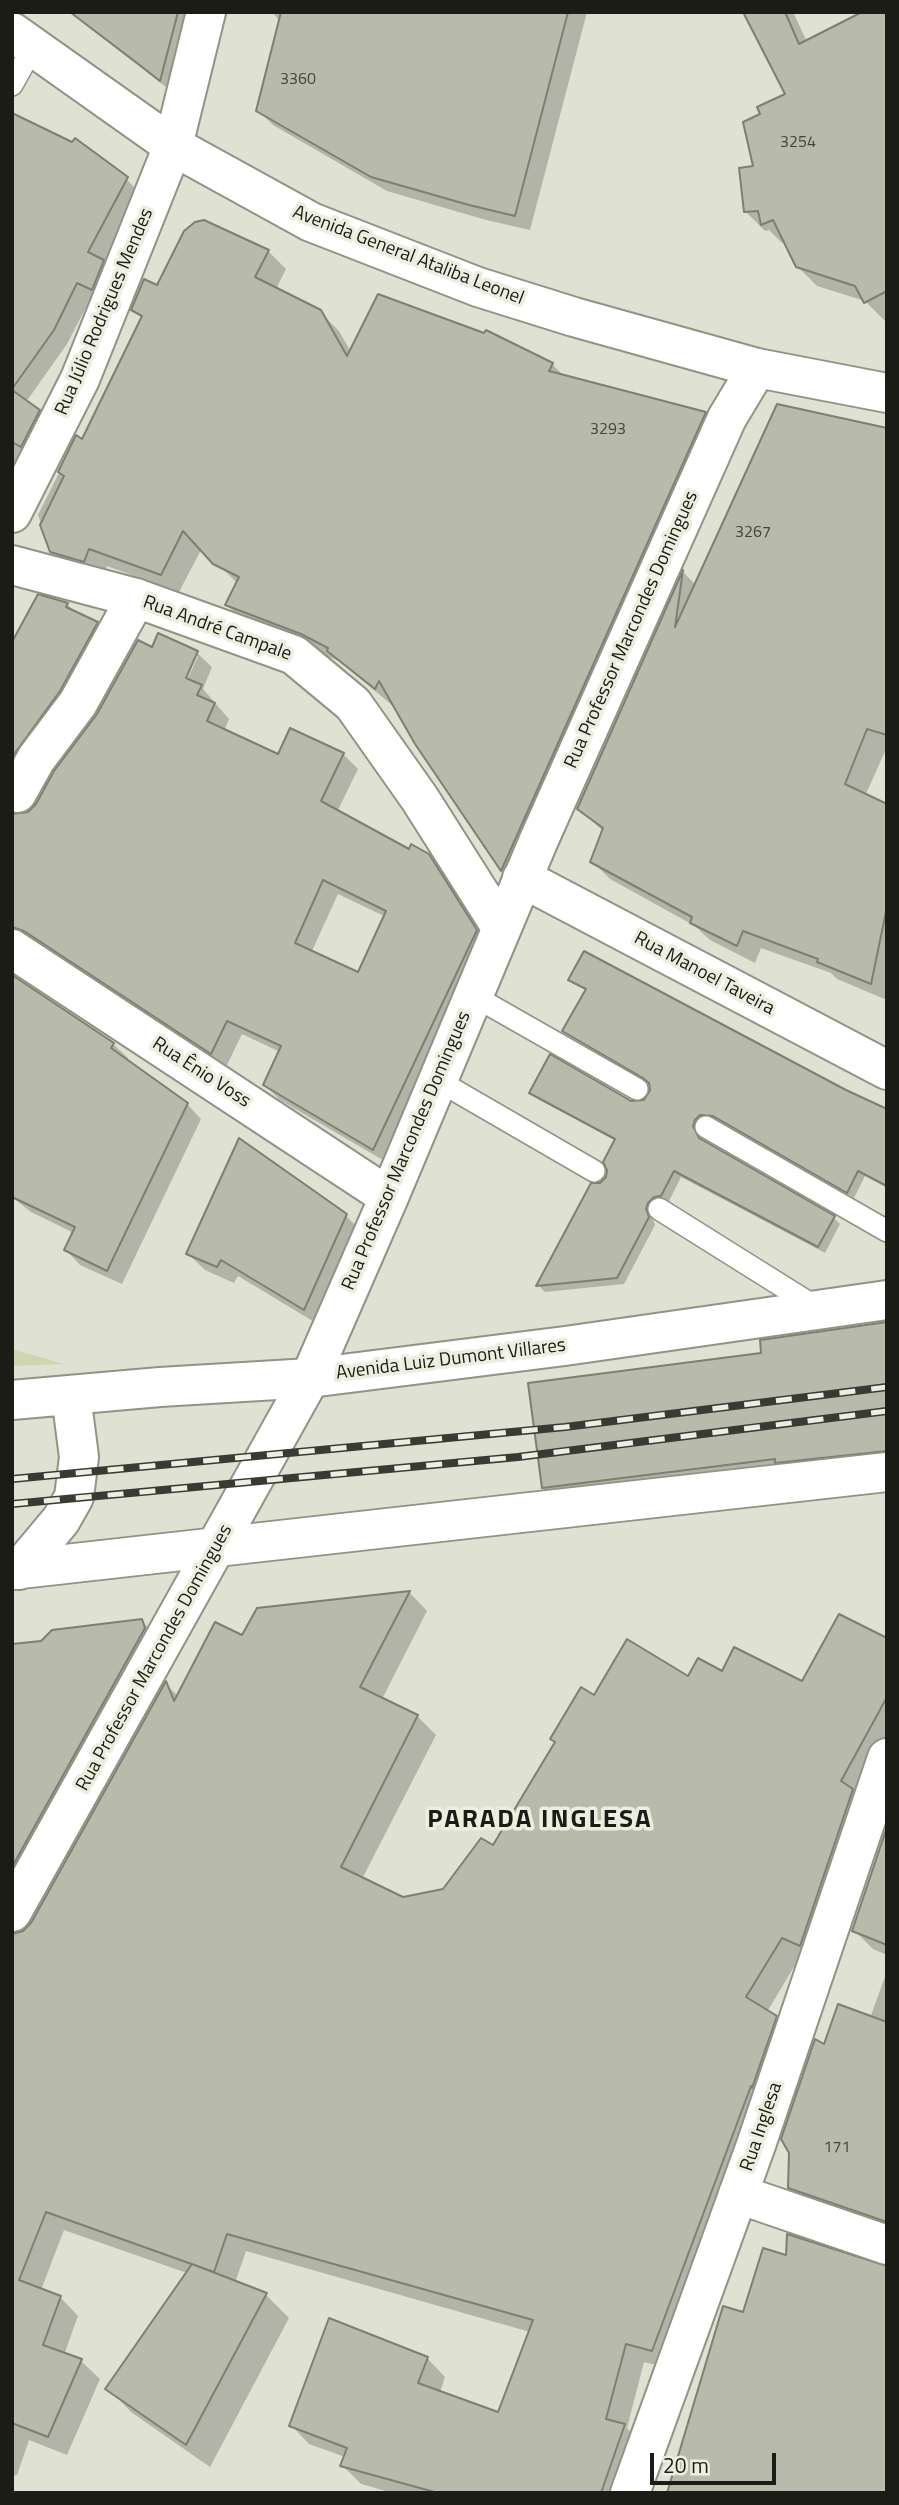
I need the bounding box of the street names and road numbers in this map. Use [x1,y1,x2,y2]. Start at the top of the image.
street label: Avenida General Ataliba Leonel [289,201,527,311]
street label: Rua Júlio Rodrigues Mendes [51,205,159,419]
street label: Rua Professor Marcondes Domingues [560,488,704,772]
street label: Rua André Campale [140,592,294,666]
street label: Rua Manoel Taveira [630,927,778,1021]
street label: Rua Professor Marcondes Domingues [338,1008,476,1294]
street label: Rua Ênio Voss [148,1033,254,1113]
street label: Avenida Luiz Dumont Villares [335,1335,567,1385]
street label: Rua Professor Marcondes Domingues [72,1521,238,1795]
street label: Rua Inglesa [736,2080,788,2174]

